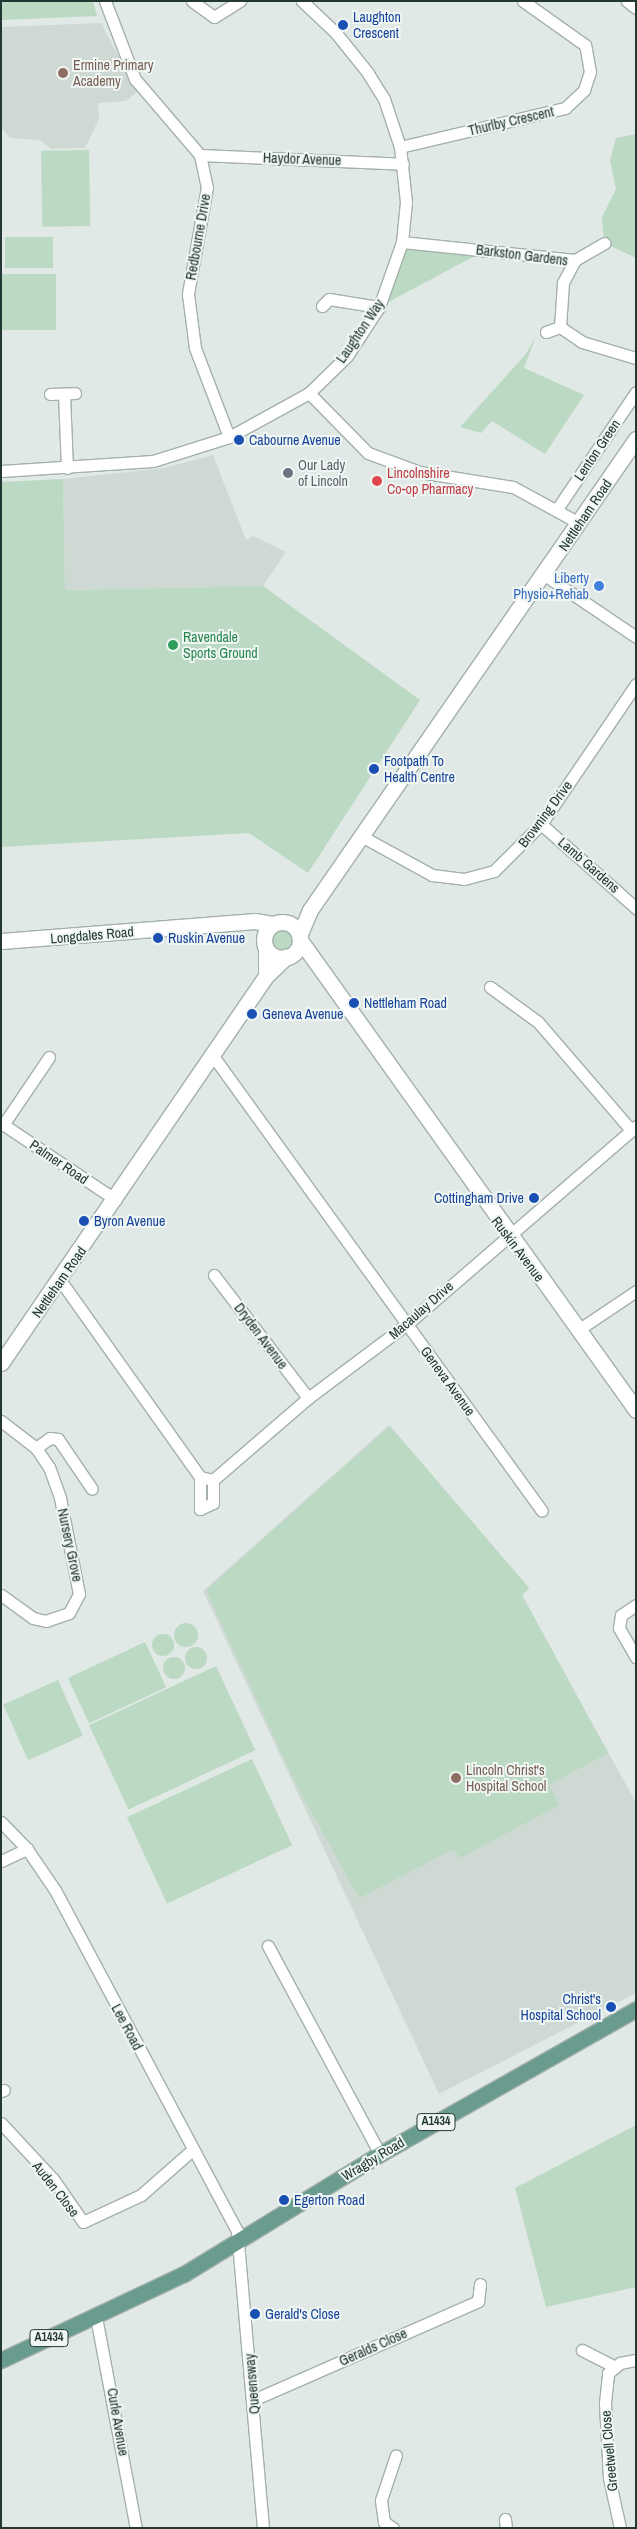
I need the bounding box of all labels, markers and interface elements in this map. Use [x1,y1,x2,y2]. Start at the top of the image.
place label: Laughton Crescent [353,9,401,41]
marker: Laughton Crescent [337,19,349,31]
place label: Ermine Primary Academy [73,57,153,90]
marker: Ermine Primary Academy [57,67,69,79]
street label: Thurlby Crescent [467,103,555,139]
street label: Haydor Avenue [262,149,342,169]
street label: Redbourne Drive [182,192,214,282]
street label: Barkston Gardens [475,241,569,269]
street label: Laughton Way [332,296,388,366]
street label: Lenton Green [570,416,624,484]
place label: Cabourne Avenue [249,432,341,448]
marker: Cabourne Avenue [233,434,245,446]
place label: Our Lady of Lincoln [298,457,348,490]
place label: Lincolnshire Co-op Pharmacy [387,465,473,498]
marker: Our Lady of Lincoln [282,467,294,479]
marker: Lincolnshire Co-op Pharmacy [371,475,383,487]
street label: Nettleham Road [555,476,615,554]
place label: Liberty Physio+Rehab [513,570,589,602]
marker: Liberty Physio+Rehab [593,580,605,592]
place label: Ravendale Sports Ground [183,629,258,662]
marker: Ravendale Sports Ground [167,639,179,651]
place label: Footpath To Health Centre [384,753,455,786]
marker: Footpath To Health Centre [368,763,380,775]
street label: Browning Drive [514,777,576,851]
street label: Lamb Gardens [555,834,623,896]
street label: Longdales Road [50,923,134,947]
place label: Ruskin Avenue [168,930,246,946]
marker: Ruskin Avenue [152,932,164,944]
place label: Nettleham Road [364,995,447,1011]
marker: Nettleham Road [348,997,360,1009]
place label: Geneva Avenue [262,1006,344,1022]
marker: Geneva Avenue [246,1008,258,1020]
street label: Palmer Road [27,1136,91,1188]
place label: Cottingham Drive [434,1190,524,1206]
marker: Cottingham Drive [528,1192,540,1204]
place label: Byron Avenue [94,1213,166,1229]
street label: Ruskin Avenue [488,1213,548,1285]
marker: Byron Avenue [78,1215,90,1227]
street label: Nettleham Road [28,1243,90,1321]
street label: Macaulay Drive [385,1278,457,1342]
street label: Dryden Avenue [231,1299,291,1373]
street label: Geneva Avenue [417,1343,479,1419]
street label: Nursery Grove [54,1507,86,1583]
place label: Lincoln Christ's Hospital School [466,1762,546,1794]
marker: Lincoln Christ's Hospital School [450,1772,462,1784]
place label: Christ's Hospital School [521,1991,601,2024]
street label: Lee Road [108,2001,146,2053]
marker: Christ's Hospital School [605,2001,617,2013]
road number: A1434 [416,2112,456,2132]
street label: Wragby Road [339,2134,407,2184]
street label: Auden Close [29,2158,83,2220]
place label: Egerton Road [294,2192,365,2208]
marker: Egerton Road [278,2194,290,2206]
place label: Gerald's Close [265,2306,340,2322]
marker: Gerald's Close [249,2308,261,2320]
street label: Geralds Close [336,2325,410,2369]
road number: A1434 [29,2328,69,2348]
street label: Queensway [241,2353,263,2415]
street label: Curle Avenue [104,2386,132,2458]
street label: Greetwell Close [597,2410,621,2492]

